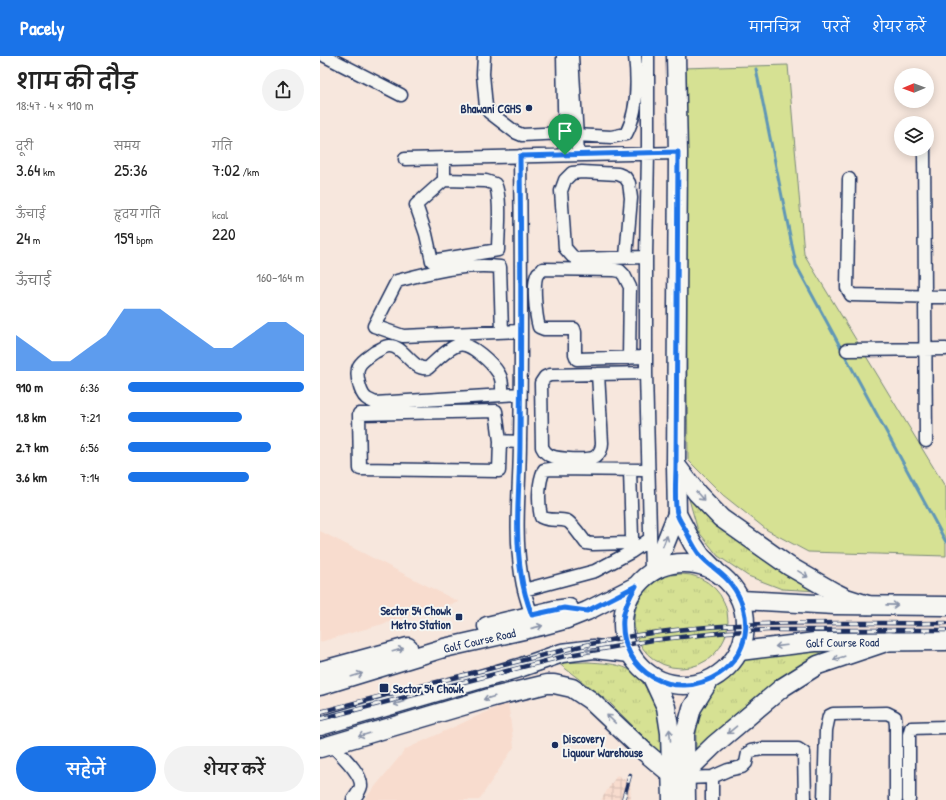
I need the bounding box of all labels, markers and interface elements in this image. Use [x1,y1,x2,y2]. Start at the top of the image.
text: Pacely [20,15,65,41]
text: मानचित्र [749,17,800,36]
text: परतें [822,17,850,36]
text: शेयर करें [872,17,926,36]
text: शाम की दौड़ [16,66,137,96]
north arrow [894,68,934,108]
map controls [894,68,934,156]
button: share [262,69,304,111]
text: 18:47 · 4 × 910 m [16,96,94,114]
place label: Bhawani CGHS [461,100,521,117]
marker: Bhawani CGHS [524,103,534,113]
pin [548,114,582,155]
button: layers [894,116,934,156]
icon: arrive [554,120,576,142]
text: दूरी [16,139,33,153]
text: समय [114,139,140,153]
text: गति [212,139,232,153]
text: 3.64 [16,158,40,181]
text: 25:36 [114,158,148,181]
text: 7:02 [212,158,240,181]
text: km [40,165,55,179]
text: /km [240,165,259,179]
text: ऊँचाई [16,207,46,221]
text: हृदय गति [114,207,160,221]
text: kcal [212,208,228,222]
text: 220 [212,222,236,245]
text: 24 [16,226,30,249]
text: 159 [114,226,134,249]
text: m [30,233,40,247]
text: bpm [134,233,153,247]
text: 160–164 m [256,268,304,286]
text: ऊँचाई [16,271,51,289]
text: 910 m [16,378,43,396]
text: 6:36 [80,378,99,396]
text: 1.8 km [16,408,46,426]
text: 7:21 [80,408,100,426]
text: 2.7 km [16,438,49,456]
text: 6:56 [80,438,99,456]
text: 3.6 km [16,468,47,486]
text: 7:14 [80,468,99,486]
one-way arrow [695,490,704,500]
one-way arrow [662,535,670,547]
one-way arrow [797,570,809,578]
one-way arrow [885,601,898,609]
place label: Sector 54 Chowk Metro Station [380,602,452,633]
marker: Sector 54 Chowk Metro Station [454,612,464,622]
street label: Golf Course Road [442,623,517,656]
one-way arrow [530,623,543,630]
street label: Golf Course Road [805,633,880,652]
one-way arrow [775,642,788,650]
one-way arrow [391,645,404,653]
one-way arrow [585,646,598,653]
one-way arrow [833,655,846,662]
one-way arrow [351,671,364,678]
place label: Sector 54 Chowk [393,680,464,697]
marker: Sector 54 Chowk [378,682,390,694]
one-way arrow [482,695,495,702]
one-way arrow [393,700,406,707]
one-way arrow [606,714,616,724]
one-way arrow [727,725,737,734]
one-way arrow [666,729,674,742]
place label: Discovery Liquour Warehouse [563,730,643,762]
one-way arrow [358,732,371,739]
marker: Discovery Liquour Warehouse [550,740,560,750]
button: सहेजें [16,746,156,792]
button: शेयर करें [164,746,304,792]

